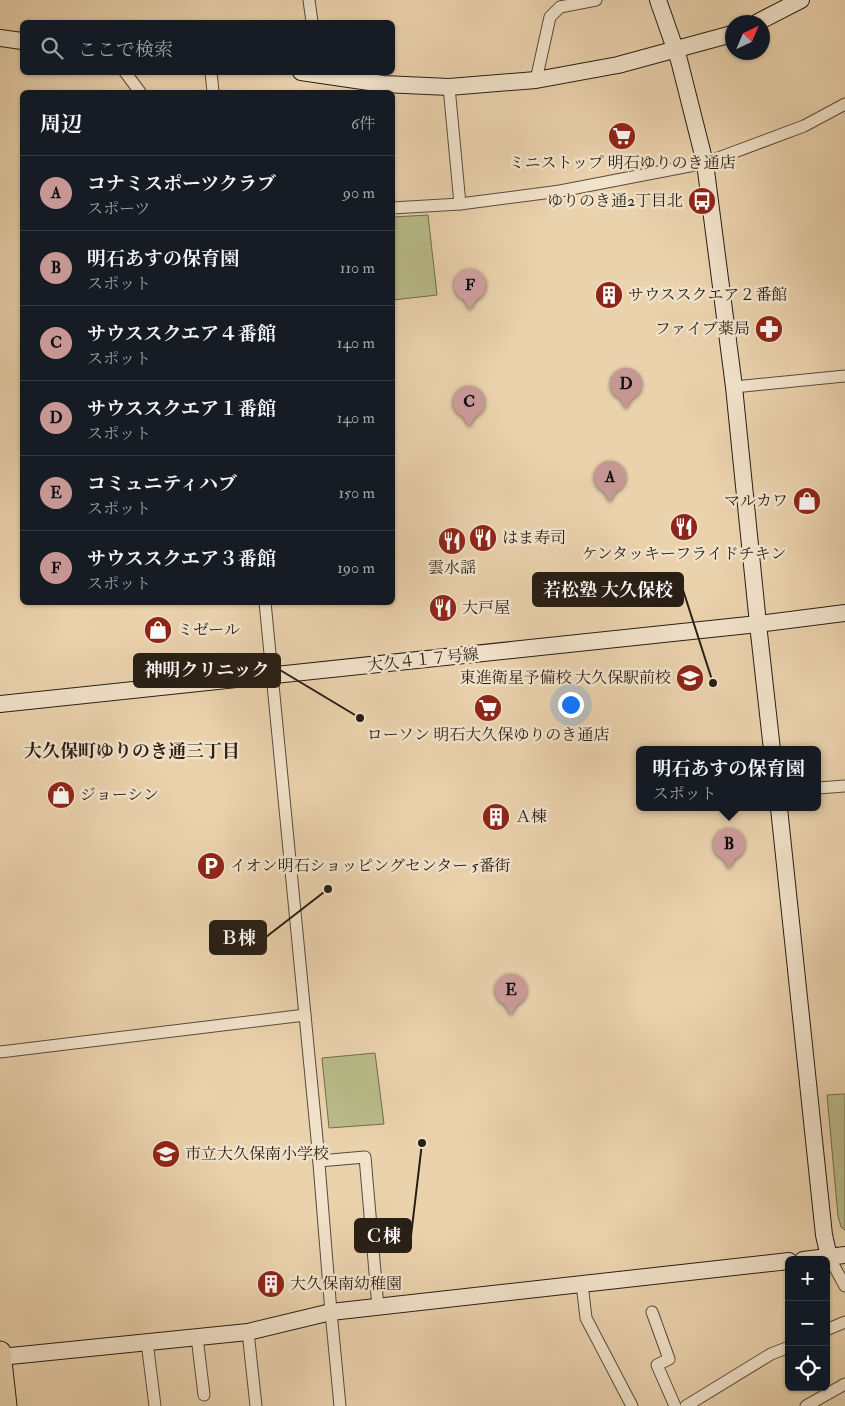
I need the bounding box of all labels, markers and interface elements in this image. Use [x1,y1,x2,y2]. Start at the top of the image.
north arrow [725,15,770,60]
search box [20,20,395,75]
icon: search [38,34,66,62]
text: ここで検索 [78,38,173,62]
text: 周辺 [40,111,82,138]
text: 6件 [351,114,375,134]
supermarket icon: ミニストップ 明石ゆりのき通店 [607,121,637,151]
place label: ミニストップ 明石ゆりのき通店 [509,153,735,173]
text: コナミスポーツクラブ [87,172,276,196]
text: A [51,183,61,203]
text: 90 m [343,183,375,203]
bus stop icon: ゆりのき通2丁目北 [687,186,717,216]
place label: ゆりのき通2丁目北 [547,191,683,211]
text: スポーツ [87,199,150,219]
text: 明石あすの保育園 [87,247,239,271]
text: B [51,258,61,278]
text: 110 m [340,258,375,278]
pin: F [454,269,486,310]
text: スポット [87,274,151,294]
building icon: サウススクエア２番館 [594,280,624,310]
place label: サウススクエア２番館 [628,285,787,305]
pharmacy icon: ファイブ薬局 [754,314,784,344]
place label: ファイブ薬局 [655,319,750,339]
text: サウススクエア４番館 [87,322,276,346]
text: C [50,333,62,353]
text: 140 m [337,333,375,353]
text: スポット [87,349,151,369]
pin: D [610,368,642,409]
pin: C [453,386,485,427]
text: サウススクエア１番館 [87,397,276,421]
text: D [49,408,63,428]
text: 140 m [337,408,375,428]
text: スポット [87,424,151,444]
pin: A [594,461,626,502]
text: コミュニティハブ [87,472,237,496]
text: E [50,483,62,503]
text: 150 m [338,483,375,503]
shop icon: マルカワ [792,486,822,516]
place label: マルカワ [724,491,788,511]
text: スポット [87,499,151,519]
restaurant icon: ケンタッキーフライドチキン [669,512,699,542]
restaurant icon: はま寿司 [468,523,498,553]
restaurant icon: 雲水謡 [437,526,467,556]
place label: はま寿司 [502,528,566,548]
place label: ケンタッキーフライドチキン [581,544,787,564]
text: サウススクエア３番館 [87,547,276,571]
text: F [51,558,61,578]
text: 190 m [337,558,375,578]
place label: 雲水謡 [428,558,476,578]
callout: 若松塾 大久保校 [533,573,683,606]
text: スポット [87,574,151,594]
text: 若松塾 大久保校 [543,579,673,602]
restaurant icon: 大戸屋 [428,593,458,623]
place label: 大戸屋 [462,598,510,618]
shop icon: ミゼール [143,615,173,645]
place label: ミゼール [177,620,240,640]
street label: 大久４１７号線 [366,644,480,676]
callout: 神明クリニック [134,654,280,687]
text: 神明クリニック [145,659,269,682]
school or university icon: 東進衛星予備校 大久保駅前校 [675,663,705,693]
place label: 東進衛星予備校 大久保駅前校 [460,668,671,688]
your location [558,692,584,718]
supermarket icon: ローソン 明石大久保ゆりのき通店 [473,693,503,723]
place label: ローソン 明石大久保ゆりのき通店 [367,725,609,745]
district label: 大久保町ゆりのき通三丁目 [24,740,240,763]
popup [636,746,821,811]
text: 明石あすの保育園 [652,757,805,781]
shop icon: ジョーシン [46,780,76,810]
text: スポット [652,784,717,804]
place label: ジョーシン [80,785,159,805]
building icon: Ａ棟 [481,802,511,832]
place label: Ａ棟 [515,807,547,827]
pin: B [713,828,745,869]
parking icon: イオン明石ショッピングセンター 5番街 [196,851,226,881]
place label: イオン明石ショッピングセンター 5番街 [230,856,511,876]
callout: Ｂ棟 [210,921,266,954]
text: Ｂ棟 [220,927,256,950]
pin: E [495,974,527,1015]
school or university icon: 市立大久保南小学校 [151,1139,181,1169]
place label: 市立大久保南小学校 [185,1144,329,1164]
callout: Ｃ棟 [355,1219,411,1252]
text: Ｃ棟 [365,1225,401,1248]
map controls [785,1256,830,1391]
button: + [785,1256,830,1301]
building icon: 大久保南幼稚園 [256,1269,286,1299]
place label: 大久保南幼稚園 [290,1274,402,1294]
button: − [785,1301,830,1346]
button: locate [785,1346,830,1391]

